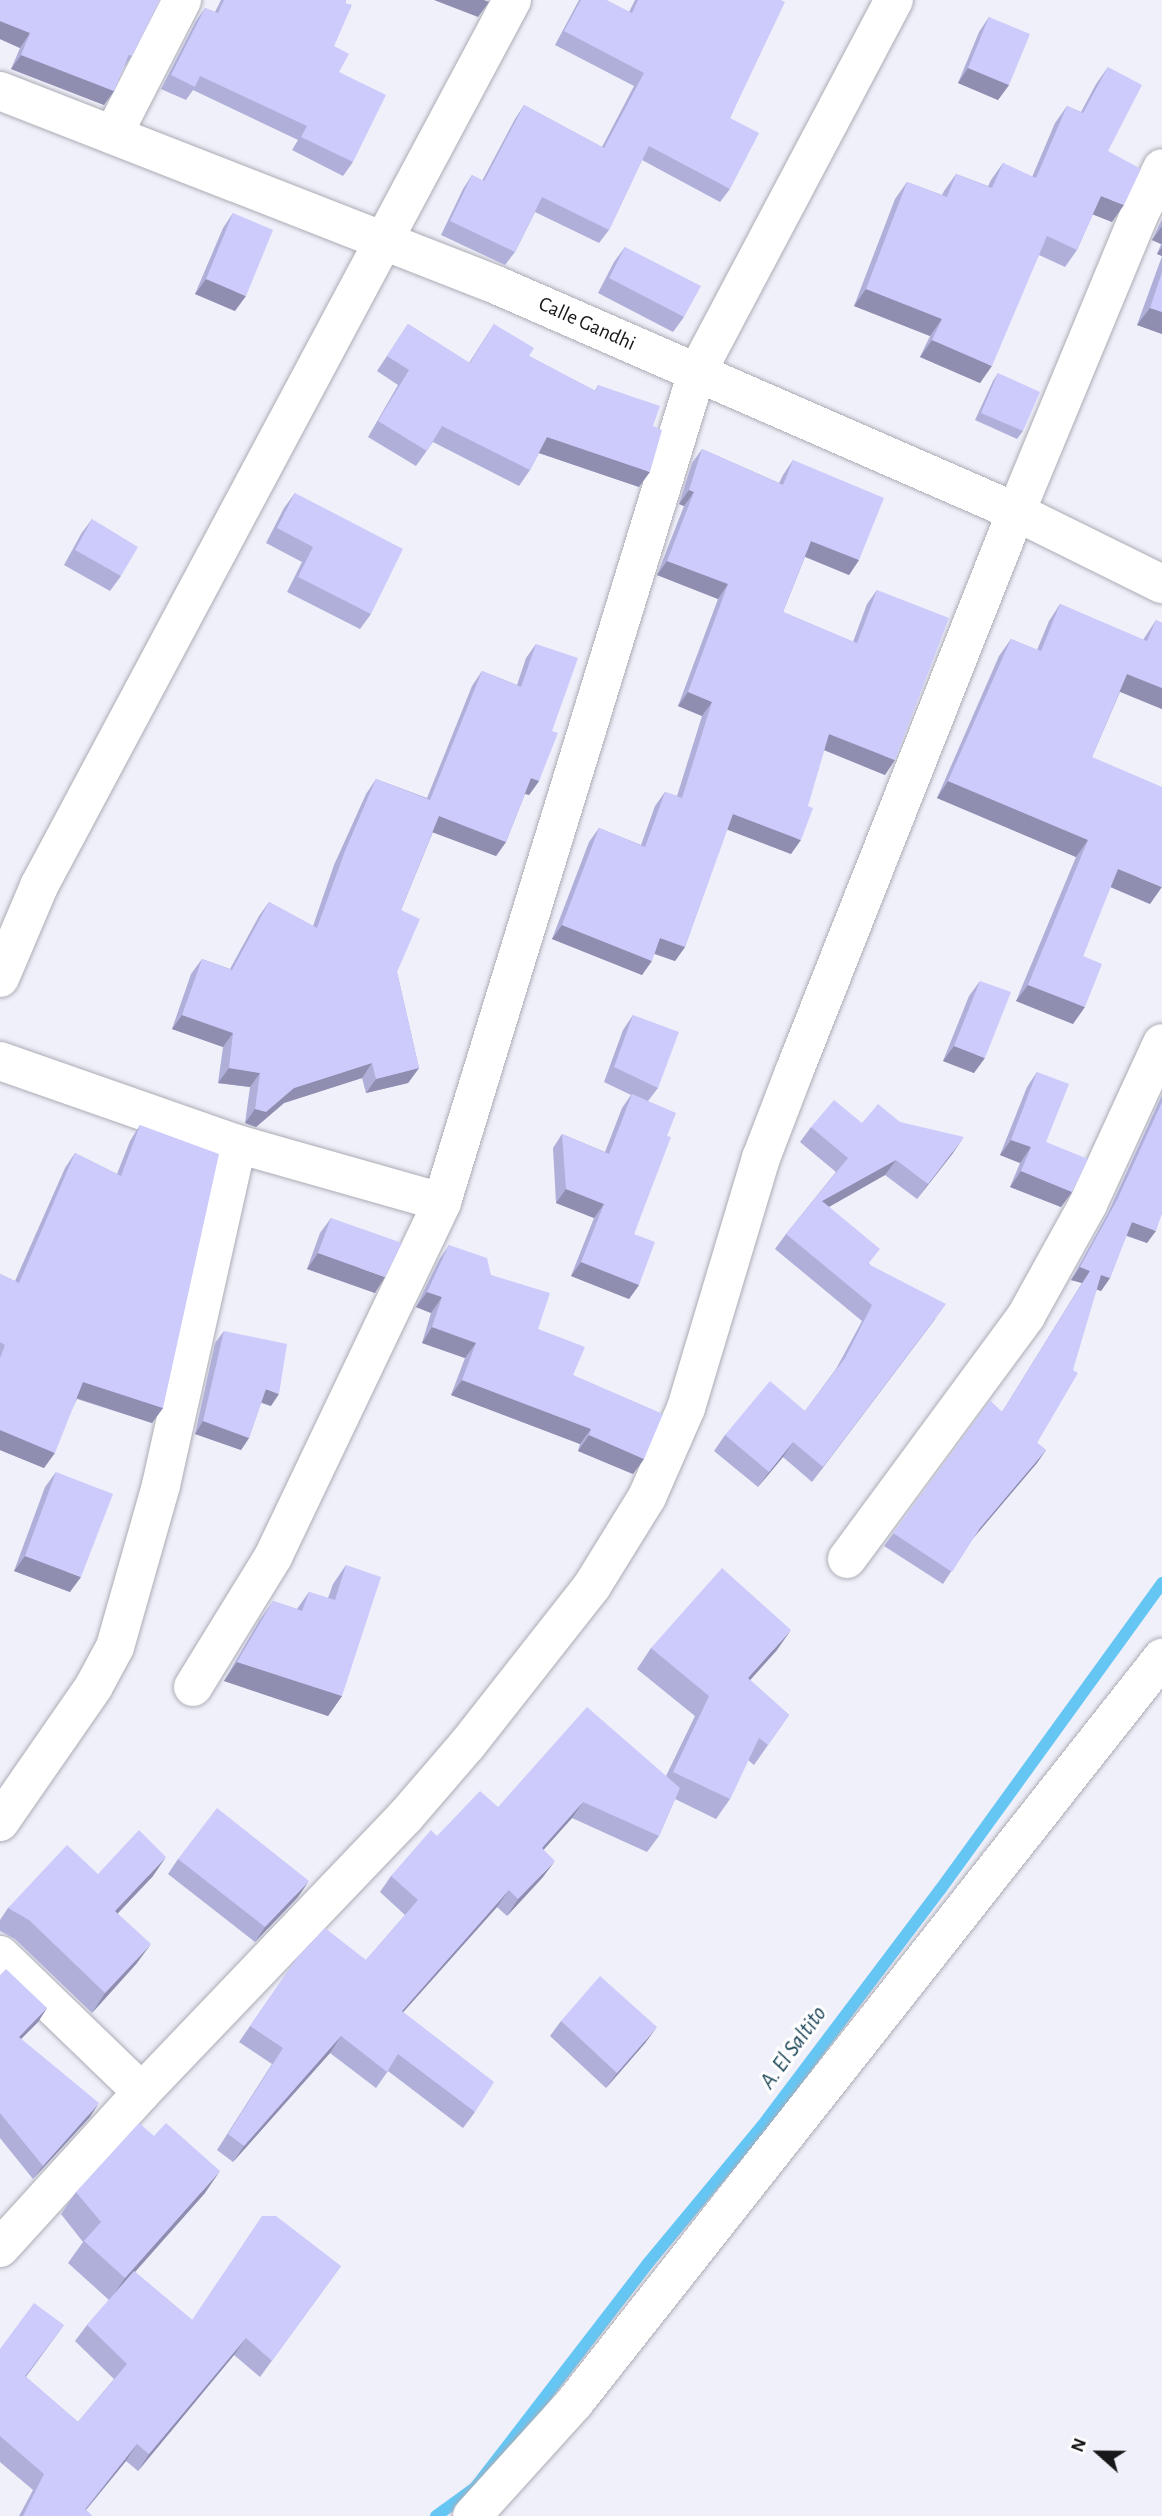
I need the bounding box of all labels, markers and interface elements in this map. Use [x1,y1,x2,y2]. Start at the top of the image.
street label: Calle Gandhi [534,291,640,357]
water label: A. El Saltito [755,2001,833,2095]
north arrow [1064,2418,1134,2488]
text: N [1068,2436,1090,2455]

